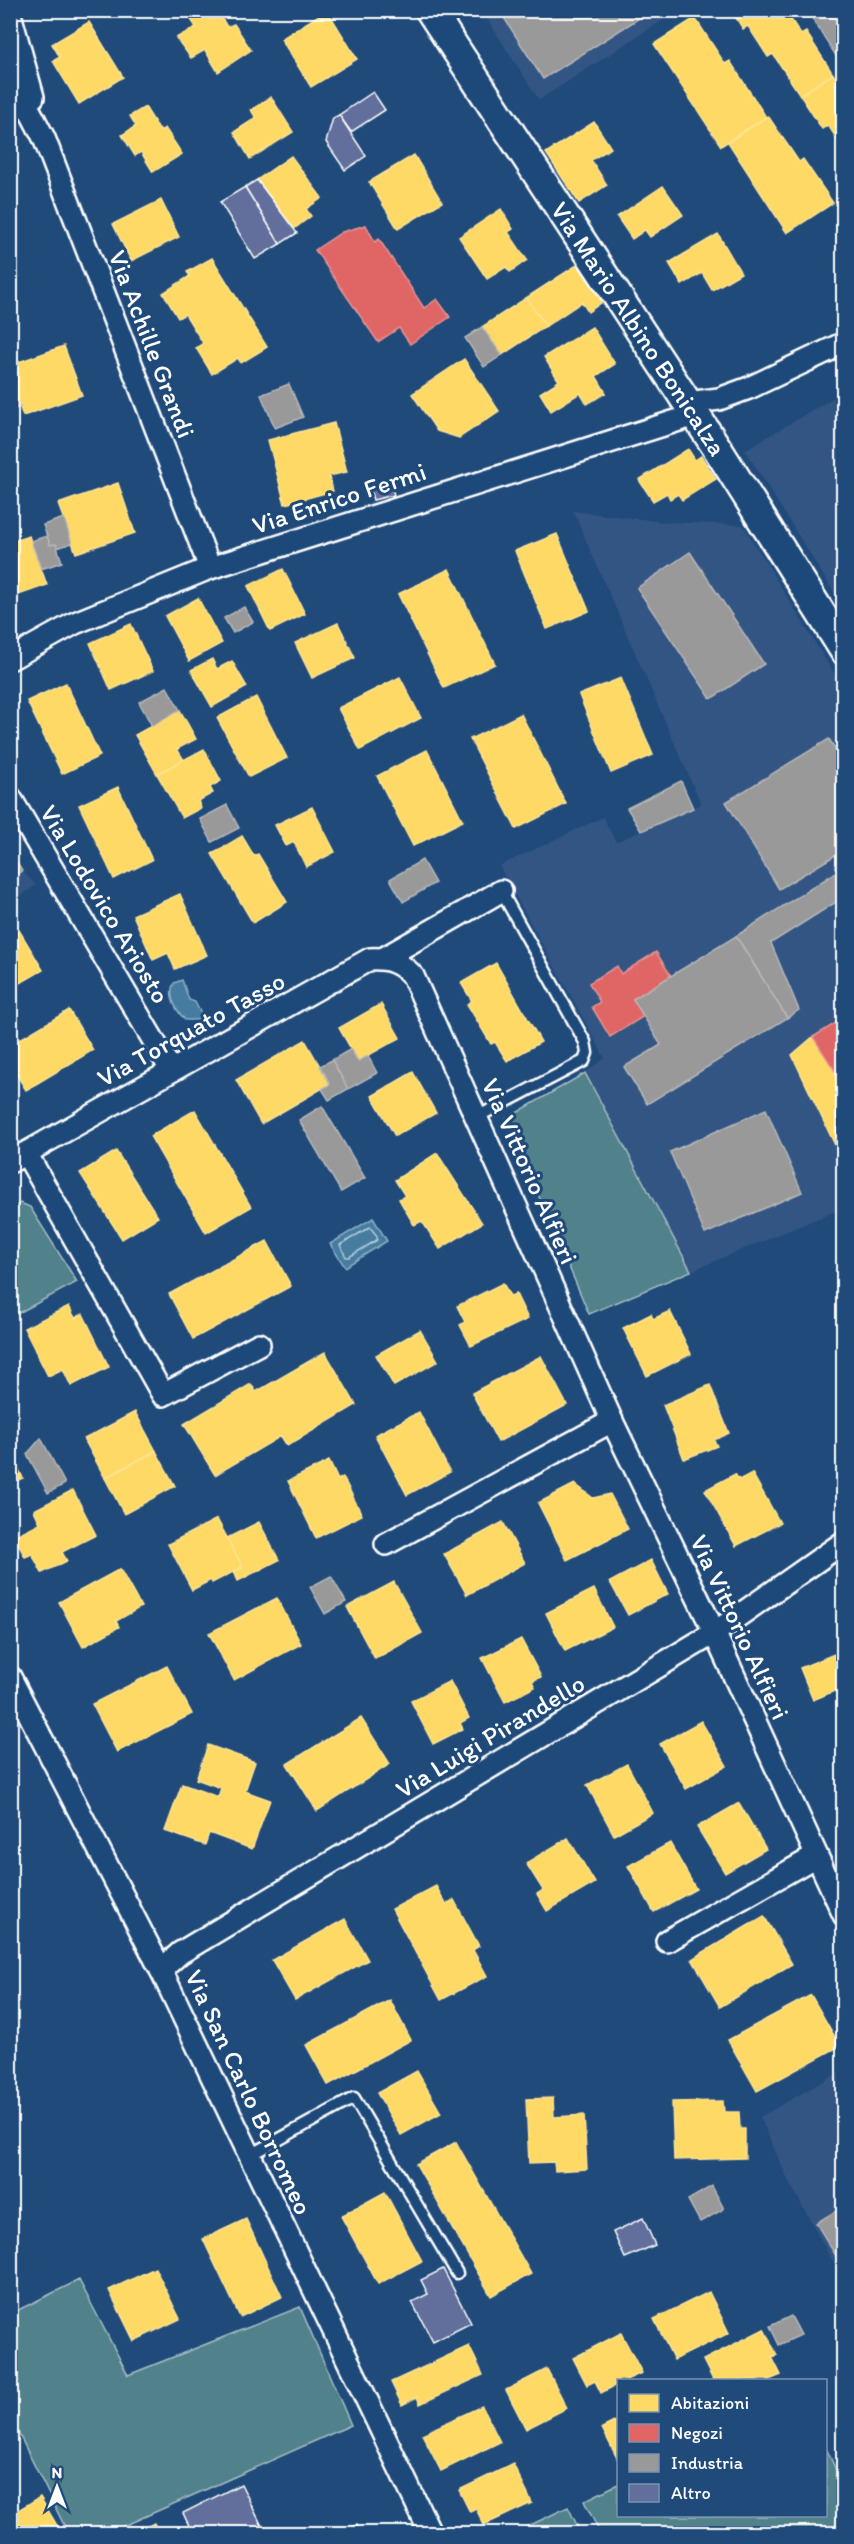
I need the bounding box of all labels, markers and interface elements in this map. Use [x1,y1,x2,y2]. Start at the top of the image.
street label: Via Mario Albino Bonicalza [544,196,734,462]
street label: Via Achille Grandi [101,246,203,442]
street label: Via Enrico Fermi [248,455,430,541]
street label: Via Lodovico Ariosto [33,799,177,1009]
street label: Via Torquato Tasso [91,964,291,1094]
street label: Via Vittorio Alfieri [475,1073,585,1269]
street label: Via Vittorio Alfieri [683,1529,797,1725]
street label: Via Luigi Pirandello [390,1667,590,1805]
street label: Via San Carlo Borromeo [178,1964,320,2220]
legend [617,2379,827,2517]
text: Abitazioni [671,2392,749,2414]
text: Negozi [671,2422,723,2444]
text: Industria [671,2452,744,2474]
north arrow [27,2457,87,2517]
text: N [52,2463,62,2482]
text: Altro [671,2482,711,2504]

